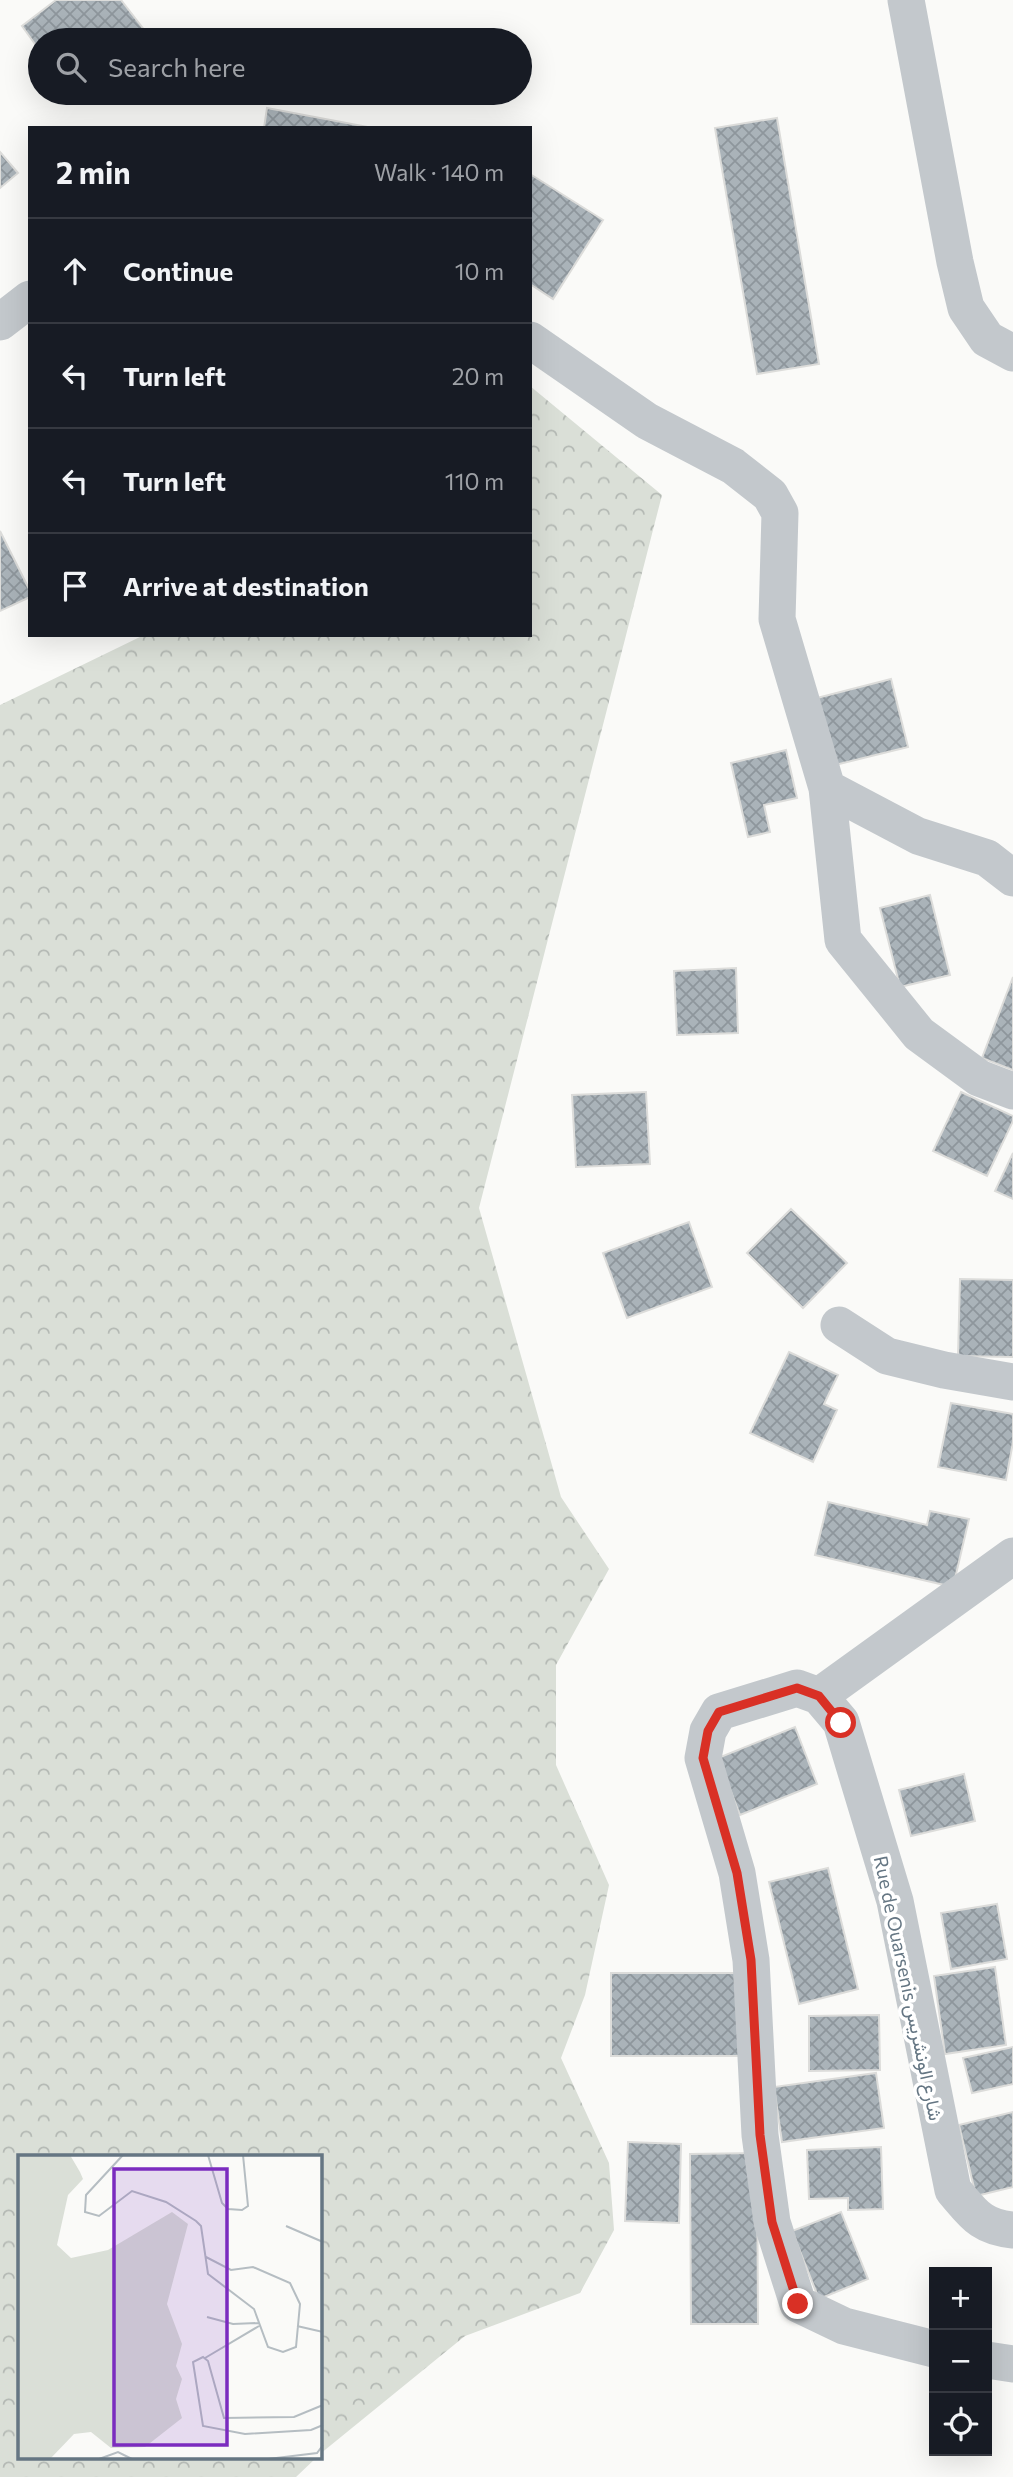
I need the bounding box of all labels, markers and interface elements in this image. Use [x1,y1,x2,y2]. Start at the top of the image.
search box [28,28,532,105]
icon: search [52,48,90,86]
text: Search here [108,51,246,82]
text: 2 min [56,153,131,190]
text: Walk · 140 m [374,158,504,186]
icon: ahead [56,252,94,290]
text: Continue [123,255,233,286]
text: 10 m [455,257,504,285]
icon: left [56,357,94,395]
text: Turn left [123,360,226,391]
text: 20 m [452,362,504,390]
icon: left [56,462,94,500]
text: Turn left [123,465,226,496]
text: 110 m [445,467,504,495]
icon: arrive [56,567,94,605]
text: Arrive at destination [123,570,369,601]
route start [825,1707,856,1738]
street label: Rue de Ouarsenis شارع الونشريس [868,1854,948,2123]
inset map [18,2155,322,2460]
map controls [929,2267,992,2456]
button: + [929,2267,992,2330]
route end [782,2288,813,2319]
button: − [929,2330,992,2393]
button: locate [929,2393,992,2456]

